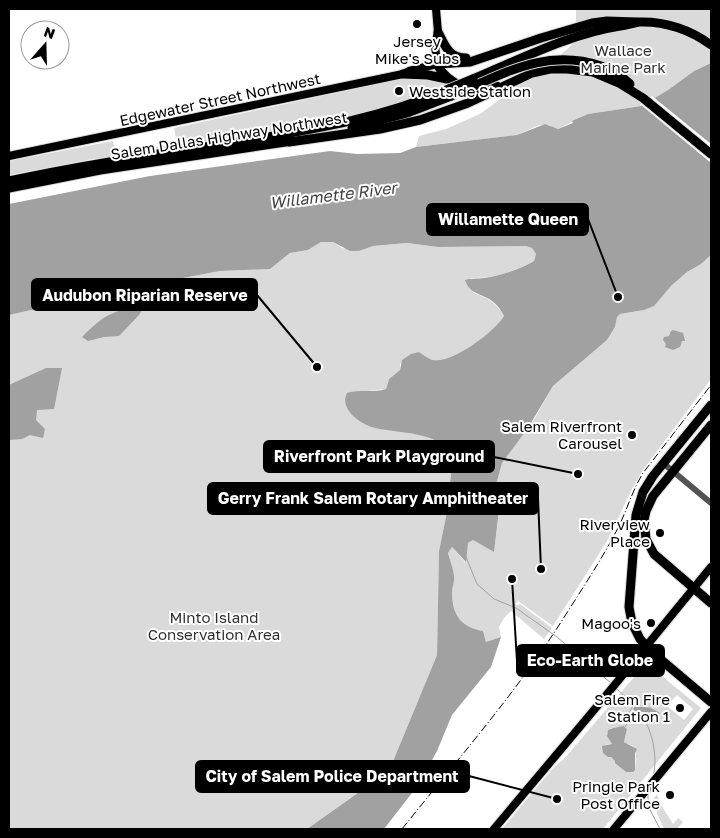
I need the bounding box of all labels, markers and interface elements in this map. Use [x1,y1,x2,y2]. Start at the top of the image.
marker: Jersey Mike's Subs [411,18,423,30]
north arrow [20,20,70,70]
text: N [42,23,58,42]
place label: Jersey Mike's Subs [375,32,459,67]
park label: Wallace Marine Park [580,41,666,76]
street label: Edgewater Street Northwest [118,69,322,129]
place label: Westside Station [409,82,531,100]
marker: Westside Station [393,85,405,97]
street label: Salem Dallas Highway Northwest [109,107,349,163]
water label: Willamette River [268,177,400,213]
callout: Willamette Queen [427,204,588,235]
text: Willamette Queen [438,209,578,229]
callout: Audubon Riparian Reserve [32,279,257,310]
text: Audubon Riparian Reserve [42,285,248,305]
place label: Salem Riverfront Carousel [501,417,622,452]
marker: Salem Riverfront Carousel [626,429,638,441]
callout: Riverfront Park Playground [264,441,494,472]
text: Riverfront Park Playground [274,446,484,466]
callout: Gerry Frank Salem Rotary Amphitheater [208,483,538,514]
text: Gerry Frank Salem Rotary Amphitheater [218,488,528,508]
place label: Riverview Place [580,515,650,550]
marker: Riverview Place [654,527,666,539]
park label: Minto Island Conservation Area [148,608,280,643]
place label: Magoo's [581,614,641,632]
marker: Magoo's [645,617,657,629]
callout: Eco-Earth Globe [517,645,664,676]
text: Eco-Earth Globe [527,650,653,670]
place label: Salem Fire Station 1 [594,690,670,725]
marker: Salem Fire Station 1 [674,702,686,714]
callout: City of Salem Police Department [196,761,469,792]
text: City of Salem Police Department [205,766,459,786]
place label: Pringle Park Post Office [572,777,661,812]
marker: Pringle Park Post Office [664,789,676,801]

